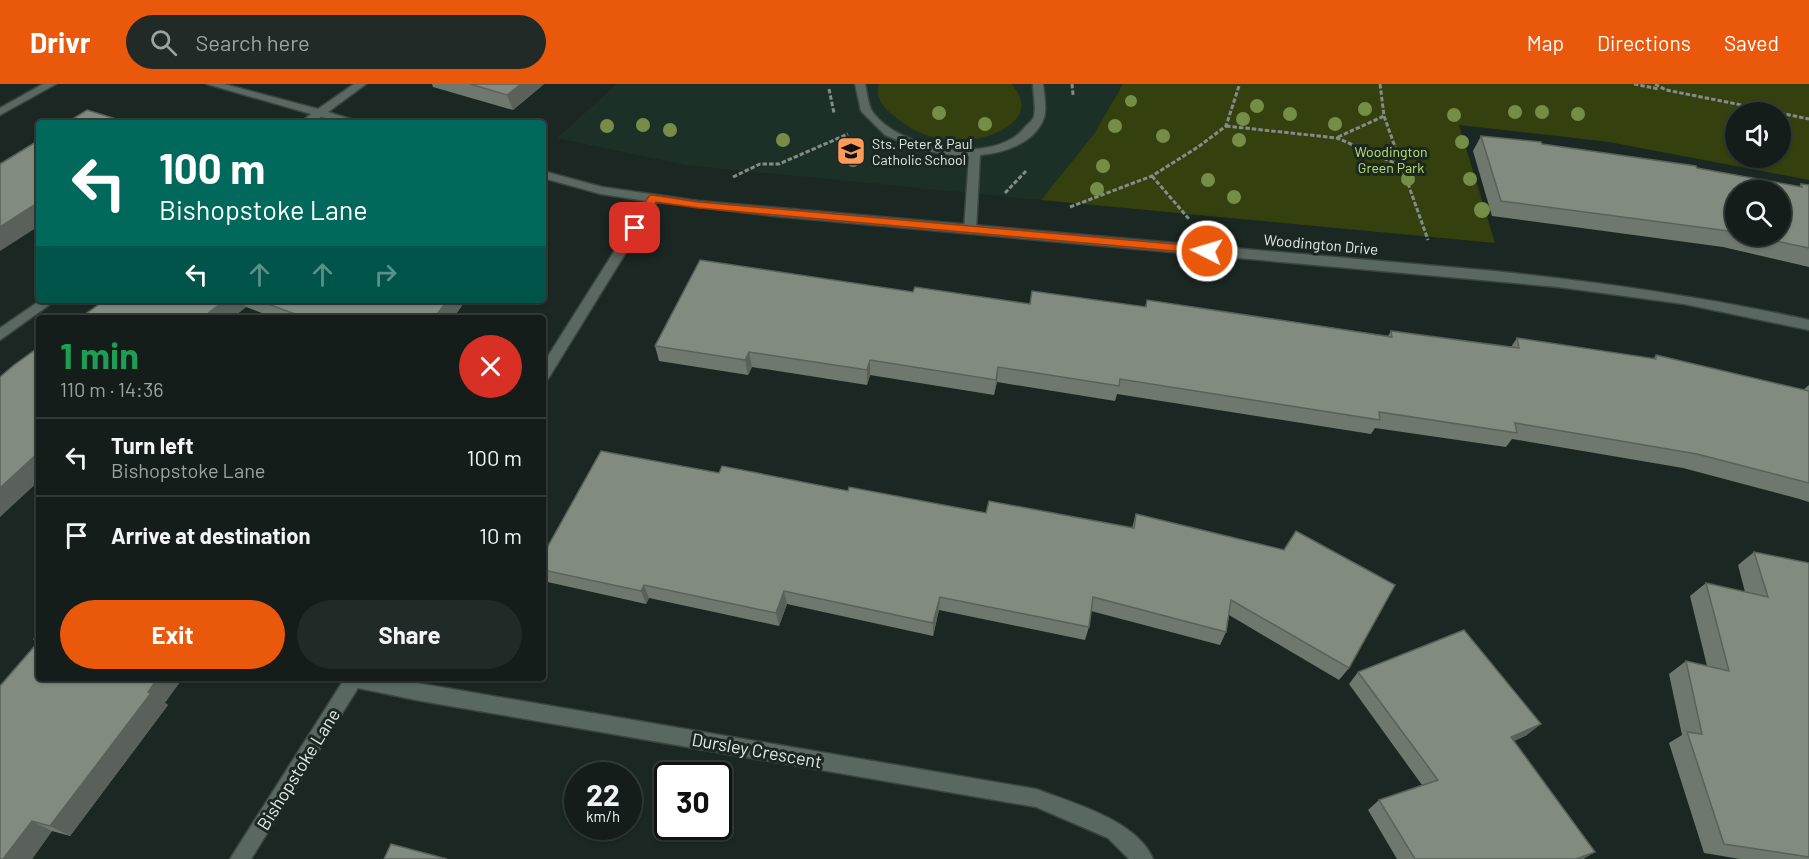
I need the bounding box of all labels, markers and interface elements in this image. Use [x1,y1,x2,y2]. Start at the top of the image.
search box [126,15,546,69]
text: Drivr [30,25,90,59]
icon: search [147,26,180,59]
text: Search here [195,29,310,55]
text: Map [1527,30,1564,55]
text: Directions [1597,30,1691,55]
text: Saved [1724,30,1779,55]
map controls [1725,102,1791,246]
button: sound [1725,102,1791,168]
school or university icon: Sts. Peter & Paul Catholic School [835,135,867,167]
place label: Sts. Peter & Paul Catholic School [872,135,972,168]
text: 100 m [159,142,265,192]
park label: Woodington Green Park [1354,143,1428,176]
icon: left [60,144,138,222]
button: search [1725,180,1791,246]
text: Bishopstoke Lane [159,193,368,225]
pin [609,202,660,253]
icon: arrive [618,211,651,244]
position arrow [1175,219,1239,283]
street label: Woodington Drive [1263,230,1379,258]
icon: left [180,258,213,291]
icon: ahead [243,258,276,291]
icon: ahead [306,258,339,291]
icon: right [369,258,402,291]
text: 1 min [60,333,139,376]
button: close [459,335,522,398]
text: 110 m · 14:36 [60,377,164,401]
text: Turn left [111,432,194,458]
icon: left [60,441,93,474]
text: 100 m [467,444,522,470]
text: Bishopstoke Lane [111,458,266,482]
icon: arrive [60,519,93,552]
text: Arrive at destination [111,522,310,548]
text: 10 m [479,522,522,548]
button: Exit [60,600,285,669]
button: Share [297,600,522,669]
street label: Bishopstoke Lane [252,704,344,834]
street label: Dursley Crescent [690,728,824,772]
speed limit sign: 30 [654,762,732,840]
text: 22 [586,776,620,812]
text: km/h [586,807,620,825]

